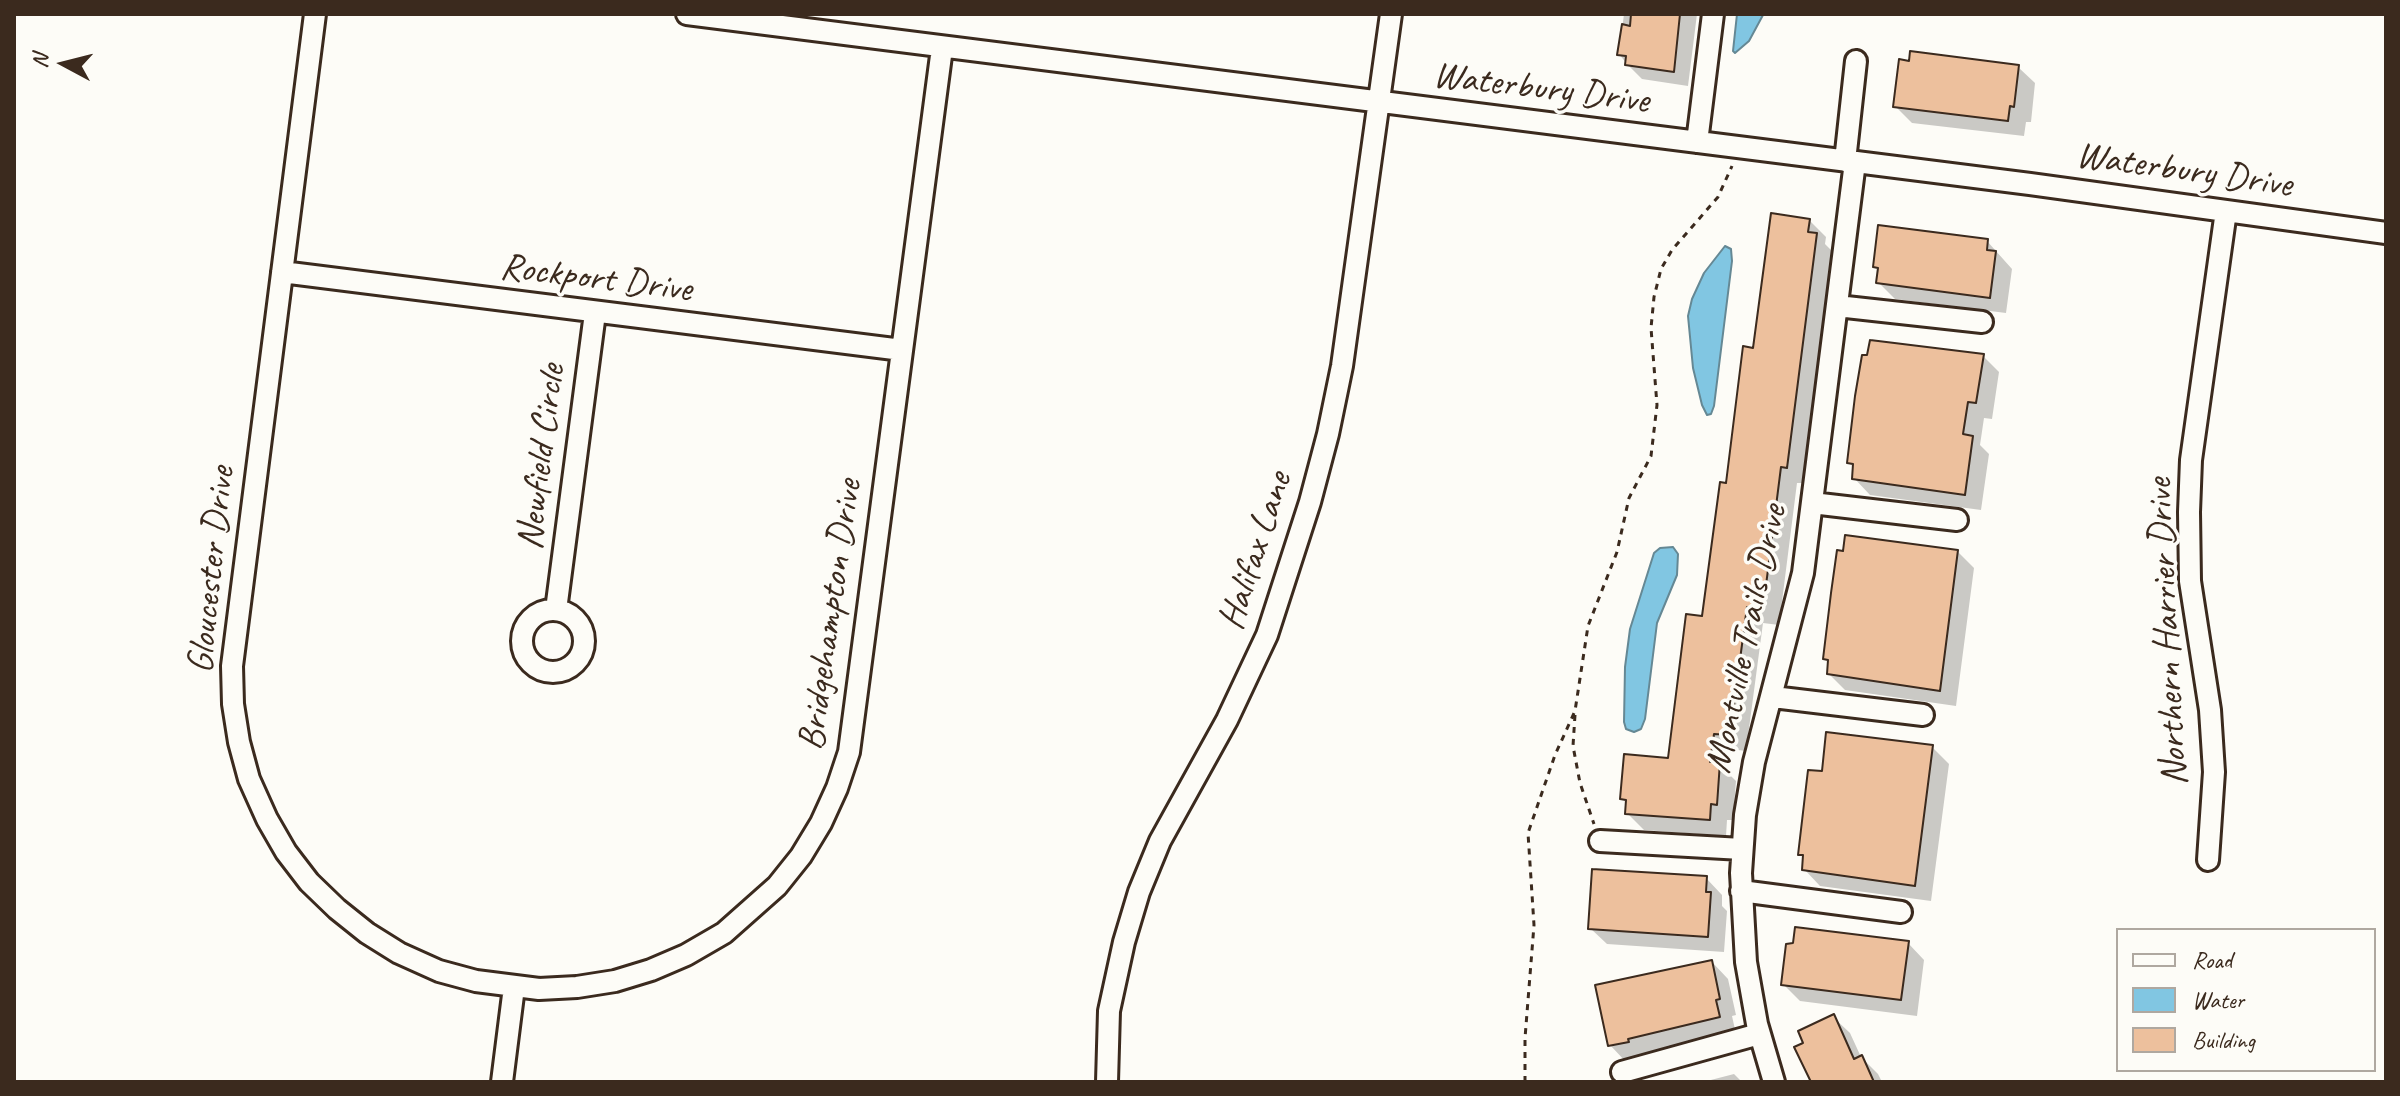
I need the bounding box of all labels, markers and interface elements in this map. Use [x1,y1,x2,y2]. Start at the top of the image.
north arrow [24,24,104,104]
text: N [25,53,55,70]
street label: Waterbury Drive [1430,53,1652,125]
street label: Waterbury Drive [2073,133,2295,209]
street label: Rockport Drive [498,245,694,313]
street label: Newfield Circle [508,362,576,552]
street label: Gloucester Drive [178,464,246,676]
street label: Halifax Lane [1209,467,1303,635]
street label: Bridgehampton Drive [789,477,873,753]
street label: Northern Harrier Drive [2137,477,2199,787]
street label: Montville Trails Drive [1696,501,1798,777]
legend [2116,928,2376,1072]
text: Road [2192,945,2232,975]
text: Water [2192,985,2244,1015]
text: Building [2192,1025,2255,1055]

